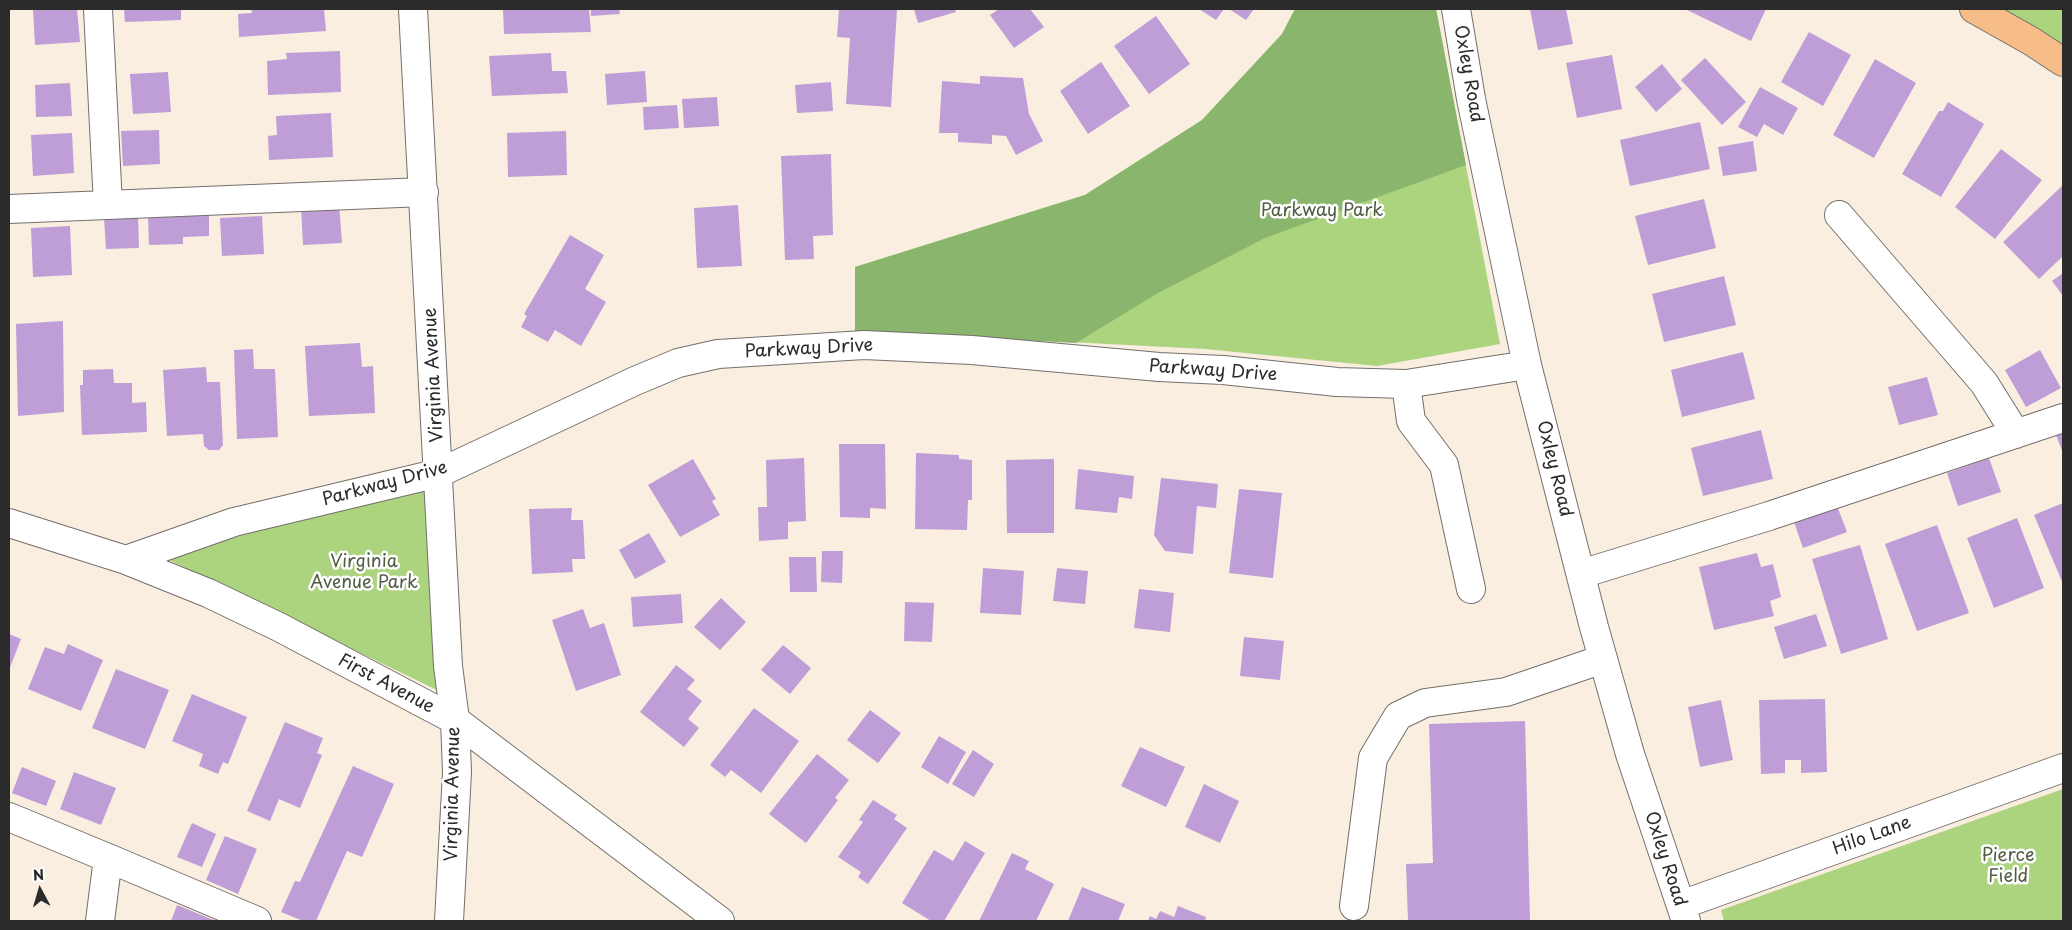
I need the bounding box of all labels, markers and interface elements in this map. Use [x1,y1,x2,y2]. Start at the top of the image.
street label: Oxley Road [1449,24,1487,124]
park label: Parkway Park [1261,200,1383,222]
street label: Virginia Avenue [420,307,448,443]
street label: Parkway Drive [744,335,874,363]
street label: Parkway Drive [1148,356,1278,386]
street label: Oxley Road [1532,419,1576,519]
street label: Parkway Drive [320,457,450,511]
park label: Virginia Avenue Park [310,551,418,594]
street label: First Avenue [334,650,438,718]
street label: Virginia Avenue [441,726,465,862]
street label: Oxley Road [1639,809,1691,909]
street label: Hilo Lane [1830,812,1914,860]
park label: Pierce Field [1981,845,2035,888]
text: N [32,864,45,886]
north arrow [15,865,65,915]

